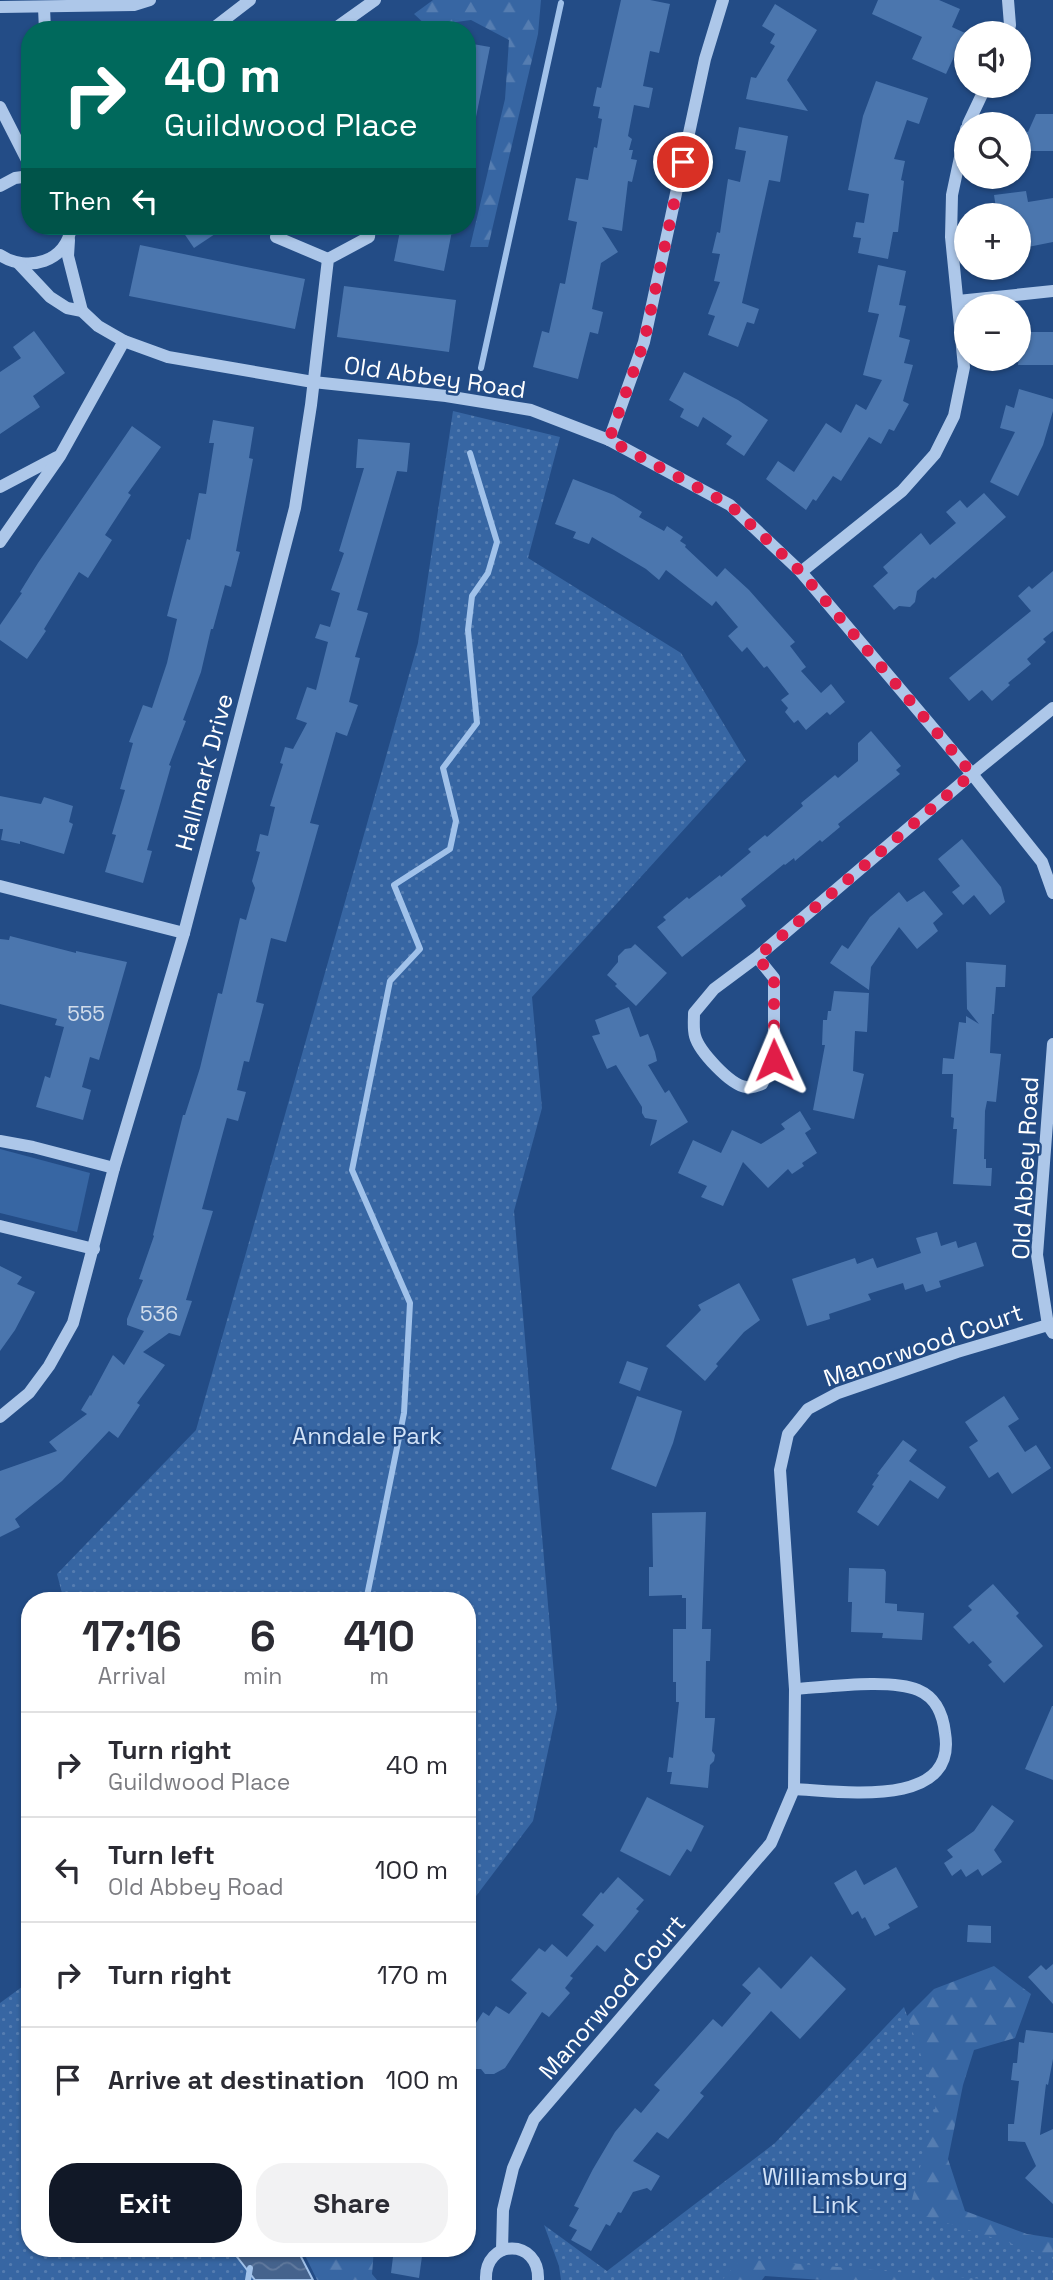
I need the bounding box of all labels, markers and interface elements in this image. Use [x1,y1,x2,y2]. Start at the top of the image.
map controls [954,21,1031,371]
button: sound [954,21,1031,98]
text: 40 m [164,44,281,106]
icon: right [49,49,140,140]
text: Guildwood Place [164,105,418,145]
button: search [954,112,1031,189]
pin [653,132,713,192]
icon: arrive [664,143,702,181]
icon: left [126,182,164,220]
text: Then [49,184,112,218]
button: + [954,203,1031,280]
button: − [954,294,1031,371]
street label: Old Abbey Road [342,349,528,405]
street label: Hallmark Drive [168,690,240,854]
house number: 555 [67,1000,105,1027]
position arrow [737,1023,811,1097]
street label: Old Abbey Road [1005,1076,1045,1260]
street label: Manorwood Court [819,1296,1027,1394]
house number: 536 [140,1300,178,1327]
park label: Anndale Park [292,1420,442,1451]
text: 17:16 [82,1610,182,1663]
text: 6 [250,1610,276,1663]
text: 410 [344,1610,415,1663]
text: Arrival [98,1661,166,1691]
text: min [243,1661,282,1691]
text: m [369,1661,389,1691]
text: Turn right [108,1733,232,1767]
icon: right [49,1746,87,1784]
text: 40 m [386,1748,448,1782]
text: Guildwood Place [108,1767,290,1797]
text: Turn left [108,1838,215,1872]
icon: left [49,1851,87,1889]
text: 100 m [375,1853,448,1887]
text: Old Abbey Road [108,1872,284,1902]
street label: Manorwood Court [532,1908,692,2086]
icon: right [49,1956,87,1994]
text: Turn right [108,1958,232,1992]
text: 170 m [377,1958,448,1992]
icon: arrive [49,2061,87,2099]
text: Arrive at destination [108,2063,365,2097]
text: 100 m [386,2063,459,2097]
park label: Williamsburg Link [762,2161,908,2220]
button: Exit [49,2163,242,2243]
button: Share [256,2163,448,2243]

